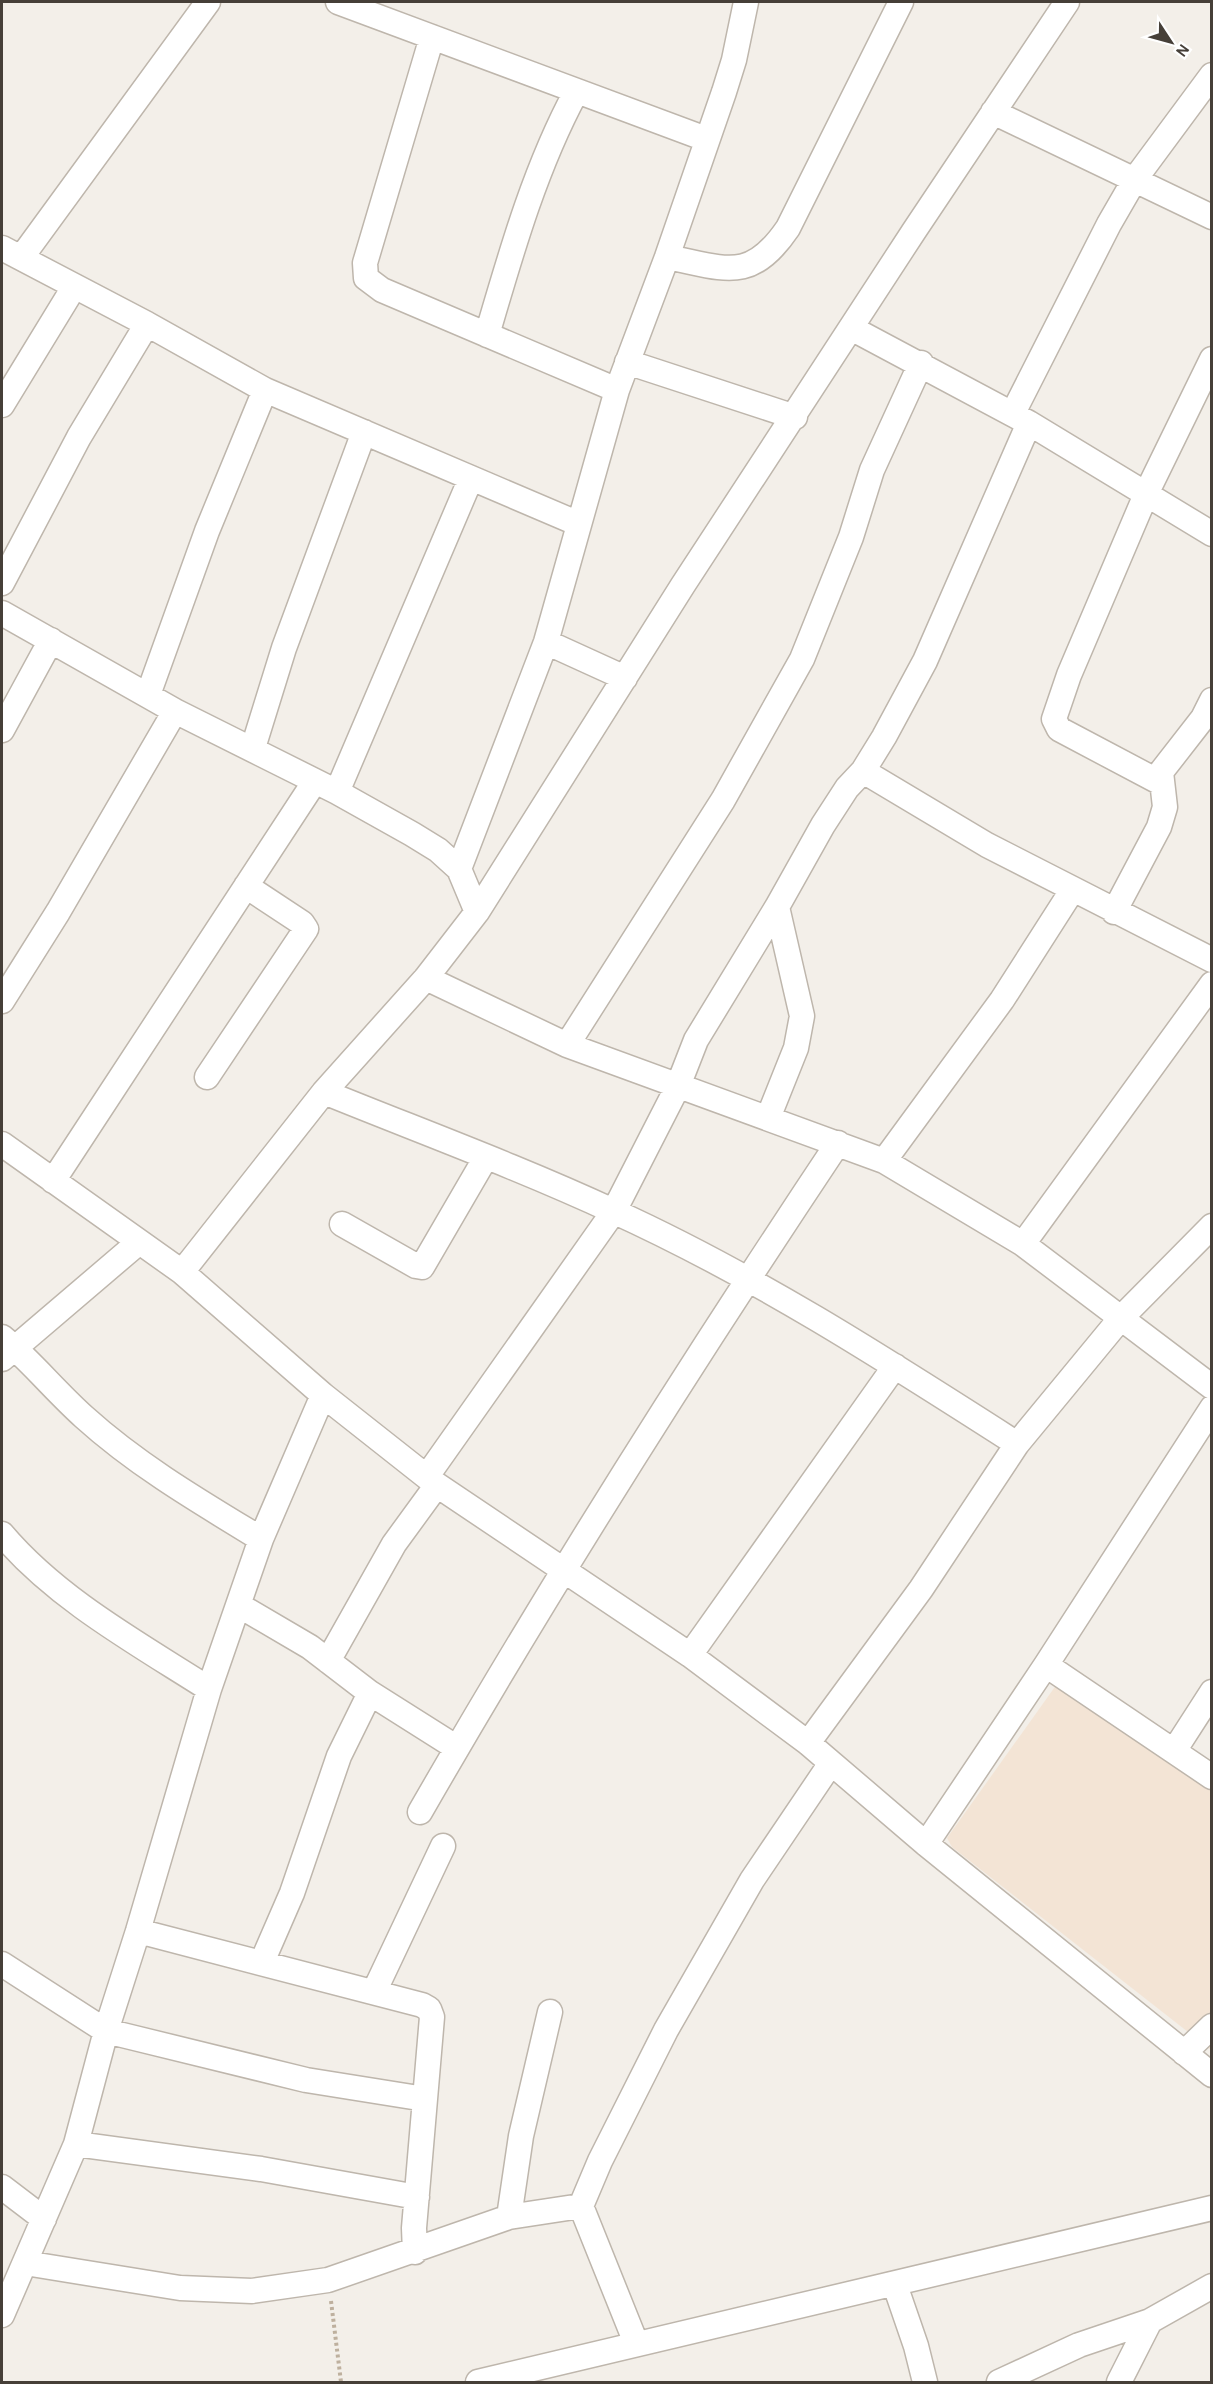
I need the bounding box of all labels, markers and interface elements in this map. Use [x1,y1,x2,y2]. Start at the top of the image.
north arrow [1141,12,1201,72]
text: N [1172,40,1194,61]

